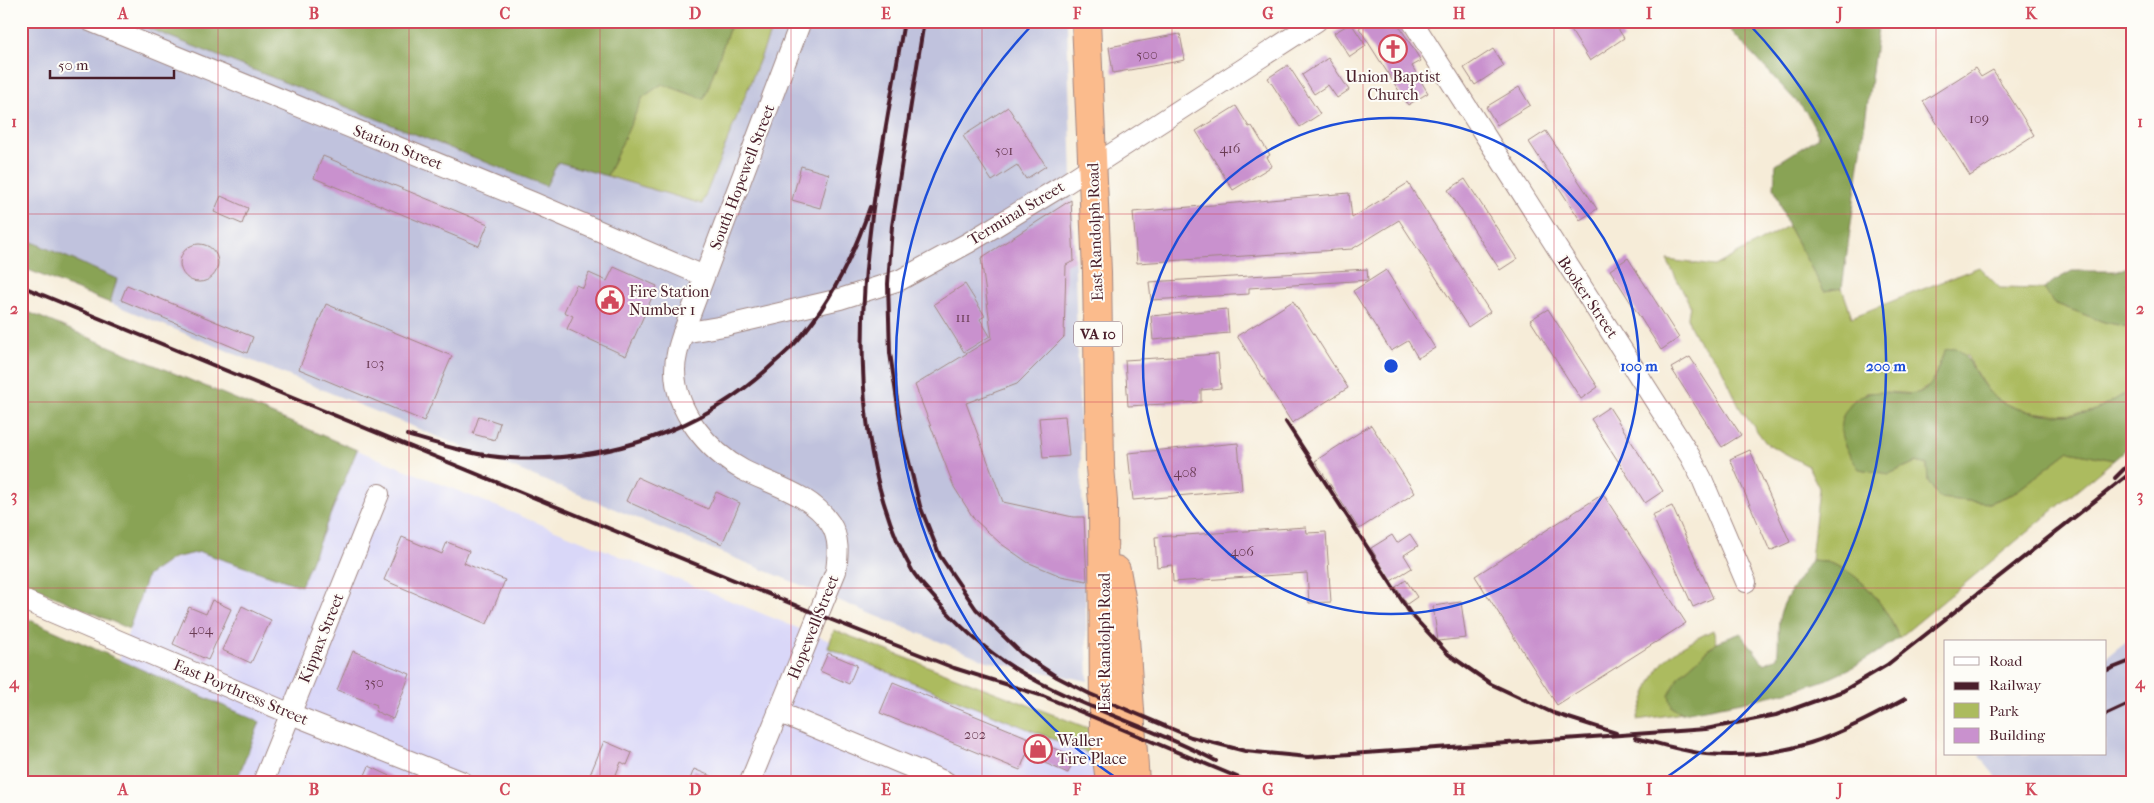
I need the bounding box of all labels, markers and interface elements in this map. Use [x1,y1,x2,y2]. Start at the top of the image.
text: A [117,4,129,23]
text: B [309,4,319,23]
text: C [500,4,511,23]
text: D [689,4,701,23]
text: E [881,4,891,23]
text: F [1072,4,1082,23]
text: G [1262,4,1274,23]
text: H [1453,4,1466,23]
text: I [1646,4,1653,23]
text: J [1835,4,1843,24]
text: K [2025,4,2038,23]
church icon: Union Baptist Church [1378,34,1408,64]
house number: 500 [1136,46,1158,63]
scale bar [50,48,174,80]
text: 50 m [58,56,89,74]
place label: Union Baptist Church [1345,67,1441,104]
street label: South Hopewell Street [705,101,779,252]
house number: 109 [1969,110,1989,127]
text: 1 [11,112,17,131]
text: 1 [2137,112,2143,131]
street label: Station Street [351,120,446,174]
house number: 416 [1220,140,1241,157]
house number: 501 [995,142,1013,159]
street label: East Randolph Road [1083,162,1107,301]
street label: Terminal Street [964,177,1068,249]
street label: Booker Street [1554,252,1623,342]
place label: Fire Station Number 1 [629,282,710,319]
public building icon: Fire Station Number 1 [595,285,625,315]
text: 2 [10,299,18,318]
text: 2 [2136,299,2144,318]
house number: 111 [956,309,971,326]
road number: VA 10 [1074,322,1122,346]
house number: 103 [366,355,384,372]
centre of rings [1382,357,1400,375]
text: 100 m [1620,357,1658,375]
text: 200 m [1866,357,1906,375]
house number: 408 [1173,464,1197,481]
text: 3 [11,486,17,506]
text: 3 [2137,486,2143,506]
house number: 406 [1230,543,1254,560]
street label: Hopewell Street [783,572,843,682]
street label: East Randolph Road [1095,573,1114,711]
street label: Kippax Street [294,590,348,686]
house number: 404 [189,621,214,638]
legend [1944,640,2106,756]
text: Road [1989,652,2023,670]
street label: East Poythress Street [171,655,311,729]
text: 4 [8,673,20,693]
text: 4 [2134,673,2146,693]
house number: 350 [364,674,384,691]
text: Railway [1989,676,2042,694]
text: Park [1989,702,2019,720]
house number: 202 [964,726,986,743]
text: Building [1989,726,2046,744]
place label: Waller Tire Place [1056,731,1127,768]
shop icon: Waller Tire Place [1023,734,1053,764]
text: A [117,780,129,799]
text: B [309,780,319,799]
text: C [500,780,511,799]
text: D [689,780,701,799]
text: E [881,780,891,799]
text: F [1072,780,1082,799]
text: G [1262,780,1274,799]
text: H [1453,780,1466,799]
text: I [1646,780,1653,799]
text: J [1835,780,1843,800]
text: K [2025,780,2038,799]

